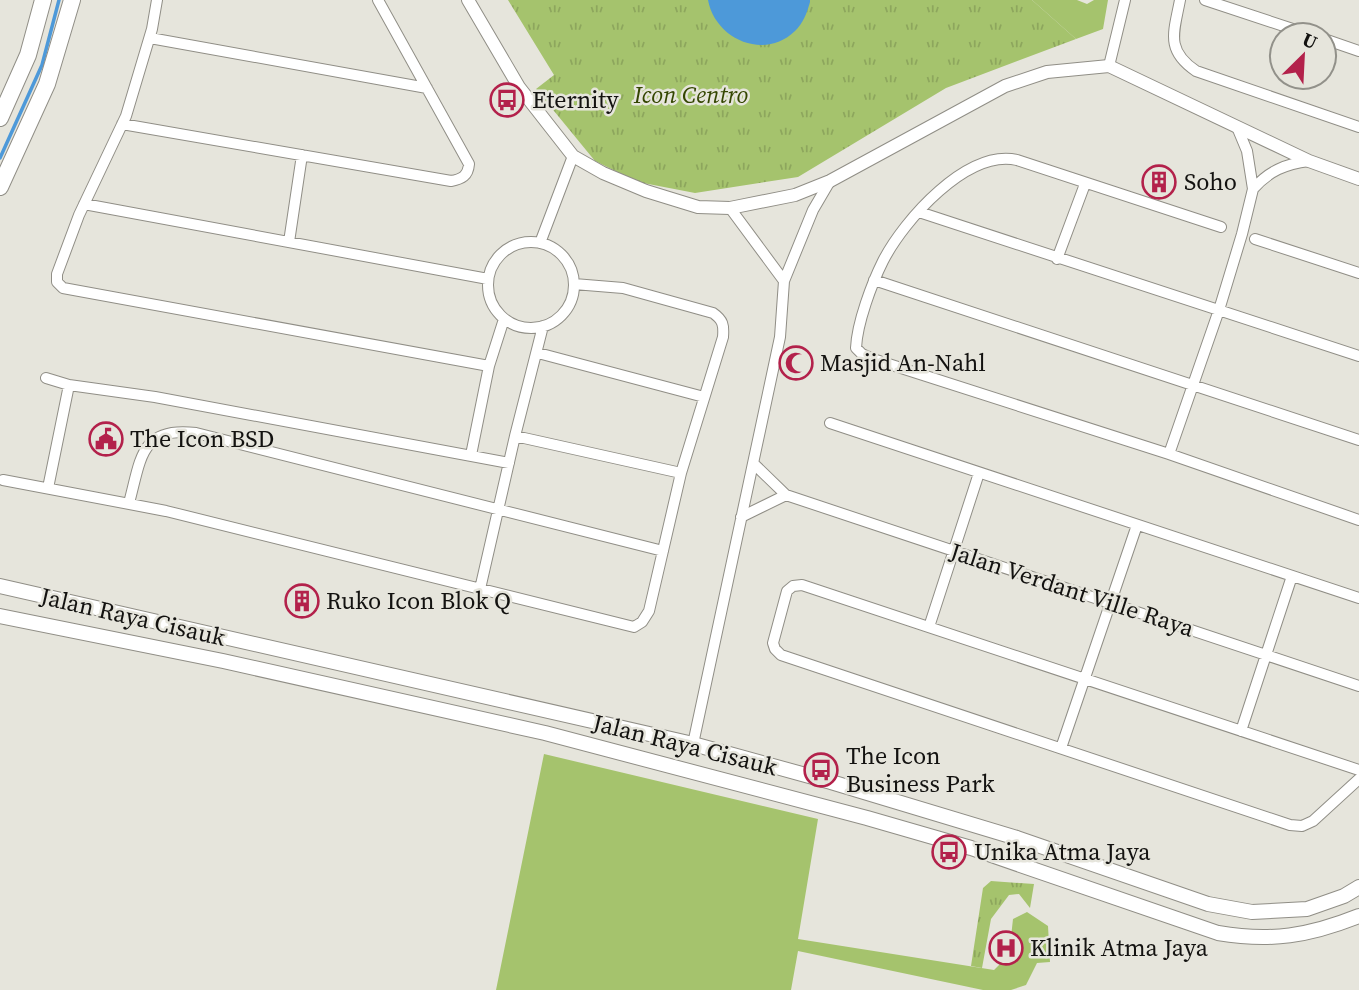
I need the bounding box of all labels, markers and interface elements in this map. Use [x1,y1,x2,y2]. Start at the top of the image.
north arrow [1268,21,1338,91]
text: U [1298,26,1322,55]
park label: Icon Centro [633,78,748,111]
bus stop icon: Eternity [488,81,526,119]
place label: Eternity [532,83,619,116]
building icon: Soho [1140,163,1178,201]
place label: Soho [1184,165,1237,198]
mosque icon: Masjid An-Nahl [777,344,815,382]
place label: Masjid An-Nahl [820,346,986,379]
public building icon: The Icon BSD [87,420,125,458]
place label: The Icon BSD [130,422,274,455]
street label: Jalan Verdant Ville Raya [945,534,1199,645]
street label: Jalan Raya Cisauk [36,579,230,654]
building icon: Ruko Icon Blok Q [283,582,321,620]
place label: Ruko Icon Blok Q [326,584,511,617]
street label: Jalan Raya Cisauk [588,705,782,784]
place label: The Icon Business Park [846,739,996,800]
bus stop icon: The Icon Business Park [802,751,840,789]
bus stop icon: Unika Atma Jaya [930,833,968,871]
place label: Unika Atma Jaya [974,835,1151,868]
hospital icon: Klinik Atma Jaya [987,929,1025,967]
place label: Klinik Atma Jaya [1030,931,1209,964]

